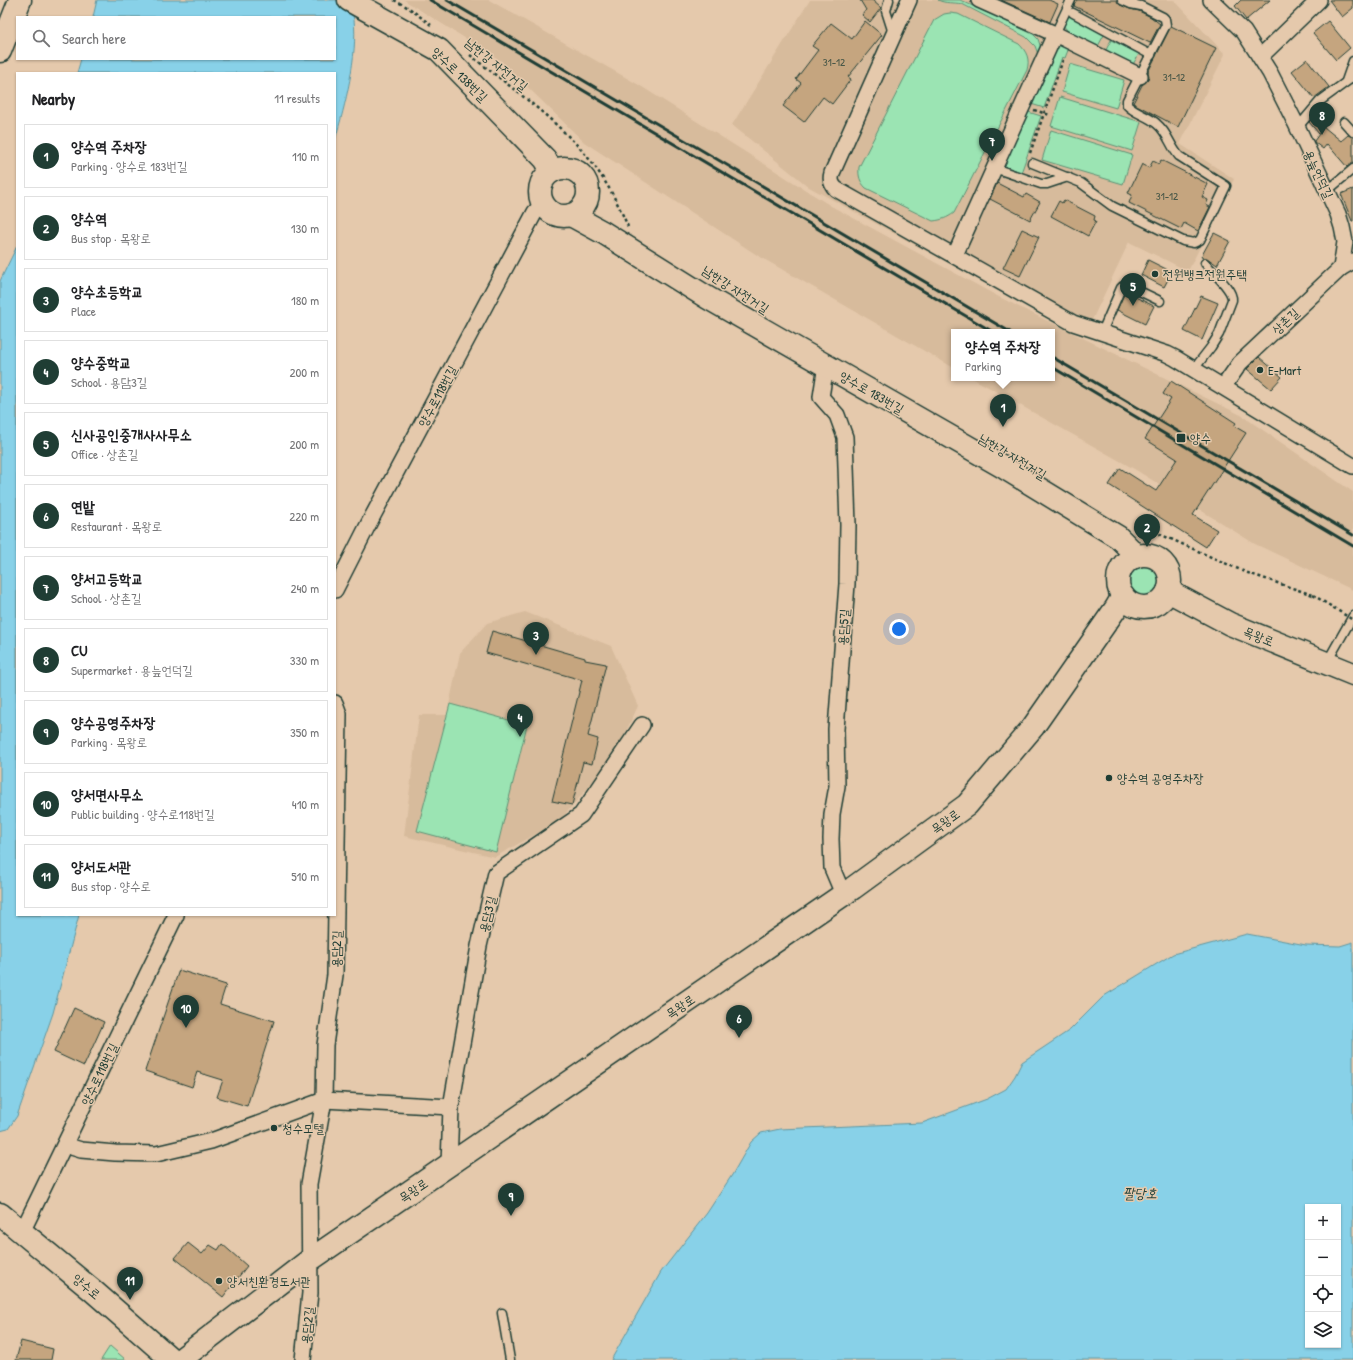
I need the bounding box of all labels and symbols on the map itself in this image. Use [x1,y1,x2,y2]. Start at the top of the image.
street label: 남한강 자전거길 [462,33,532,95]
street label: 양수로 138번길 [428,43,492,105]
house number: 31-12 [823,55,845,69]
house number: 31-12 [1163,70,1185,84]
pin: 8 [1309,102,1335,135]
pin: 7 [979,128,1005,161]
street label: 용늪언덕길 [1300,146,1338,202]
house number: 31-12 [1156,189,1178,203]
street label: 남한강 자전거길 [699,261,773,317]
place label: 전원뱅크전원주택 [1163,265,1247,283]
marker: 전원뱅크전원주택 [1150,269,1160,279]
pin: 5 [1120,273,1146,306]
street label: 상촌길 [1267,304,1303,338]
place label: E-Mart [1268,361,1302,379]
street label: 양수로118번길 [413,362,461,430]
marker: E-Mart [1255,365,1265,375]
street label: 양수로 183번길 [837,366,907,418]
pin: 1 [990,394,1016,427]
street label: 남한강 자전거길 [976,429,1050,483]
place label: 양수 [1190,429,1211,447]
marker: 양수 [1175,432,1187,444]
pin: 2 [1134,514,1160,547]
street label: 용담5길 [833,608,853,646]
your location [889,619,909,639]
pin: 3 [523,622,549,655]
street label: 목왕로 [1241,622,1277,650]
pin: 4 [507,704,533,737]
place label: 양수역 공영주차장 [1117,769,1204,787]
marker: 양수역 공영주차장 [1104,773,1114,783]
street label: 목왕로 [927,804,963,838]
street label: 용담3길 [474,894,500,934]
street label: 용담2길 [327,930,345,968]
street label: 목왕로 [662,990,698,1022]
pin: 10 [173,995,199,1028]
pin: 6 [726,1005,752,1038]
street label: 양수로118번길 [76,1040,122,1108]
place label: 청수모텔 [282,1119,324,1137]
marker: 청수모텔 [269,1123,279,1133]
street label: 목왕로 [395,1174,431,1206]
pin: 9 [498,1183,524,1216]
water label: 팔당호 [1123,1183,1157,1202]
pin: 11 [117,1267,143,1300]
street label: 양수로 [69,1269,105,1303]
place label: 양서친환경도서관 [227,1272,311,1290]
marker: 양서친환경도서관 [214,1276,224,1286]
street label: 용담2길 [296,1305,318,1345]

